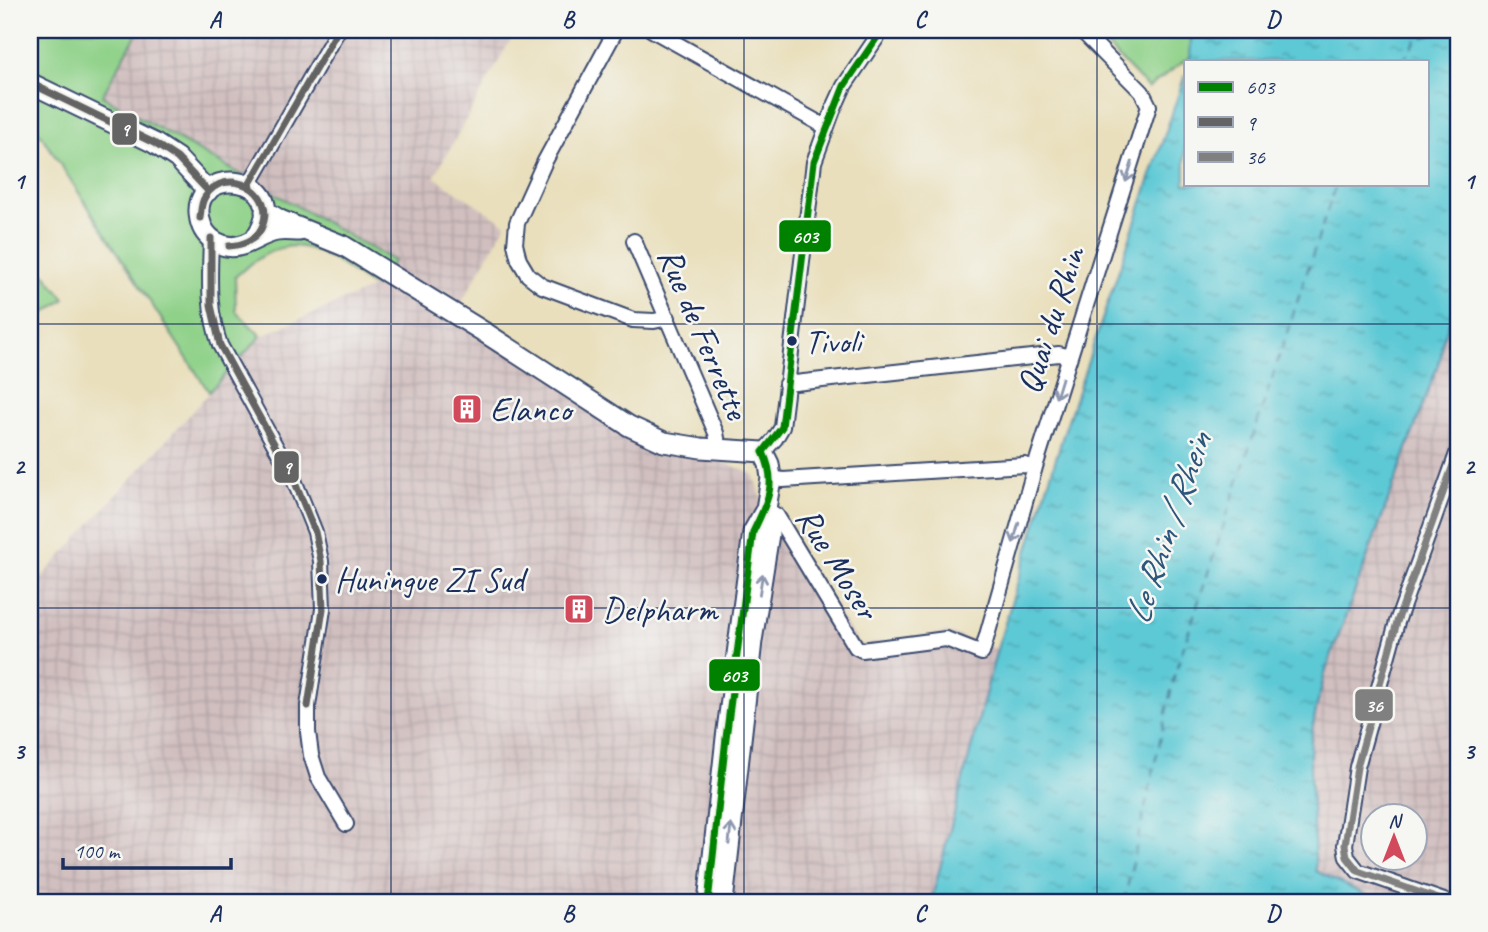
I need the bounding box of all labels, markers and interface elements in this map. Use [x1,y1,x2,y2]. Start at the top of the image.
text: A [209,5,223,34]
text: B [562,5,576,34]
text: C [915,5,929,34]
text: D [1266,5,1282,34]
legend [1184,60,1428,186]
text: 603 [1246,74,1276,100]
text: 9 [1246,110,1257,136]
line badge: 9 [111,112,138,146]
text: 9 [121,118,132,142]
text: 36 [1246,144,1265,170]
one-way arrow [1122,160,1135,182]
text: 1 [14,167,27,196]
text: 1 [1464,167,1477,196]
line badge: 603 [778,219,832,253]
text: 603 [792,225,820,249]
street label: Quai du Rhin [1006,239,1096,399]
street label: Rue de Ferrette [647,241,761,428]
place label: Tivoli [805,321,865,363]
marker: Tivoli [785,334,799,348]
one-way arrow [1052,377,1065,399]
place label: Elanco [490,387,575,432]
building icon: Elanco [450,392,484,426]
water label: Le Rhin / Rhein [1113,423,1223,630]
line badge: 9 [273,450,300,484]
text: 2 [14,452,27,481]
text: 2 [1464,452,1477,481]
text: 9 [283,456,294,480]
street label: Rue Moser [786,499,891,630]
one-way arrow [1009,522,1022,544]
place label: Huningue ZI Sud [335,559,529,601]
marker: Huningue ZI Sud [315,572,329,586]
one-way arrow [755,573,768,596]
place label: Delpharm [602,587,720,632]
building icon: Delpharm [562,592,596,626]
line badge: 603 [708,658,761,692]
text: 603 [721,664,749,688]
line badge: 36 [1354,688,1394,722]
text: 36 [1365,694,1385,718]
text: 3 [14,737,27,766]
text: 3 [1464,737,1477,766]
north arrow [1358,802,1428,872]
text: N [1388,809,1403,833]
one-way arrow [724,824,737,846]
scale bar [63,827,231,871]
text: 100 m [74,838,121,864]
text: A [209,899,223,928]
text: B [562,899,576,928]
text: C [915,899,929,928]
text: D [1266,899,1282,928]

